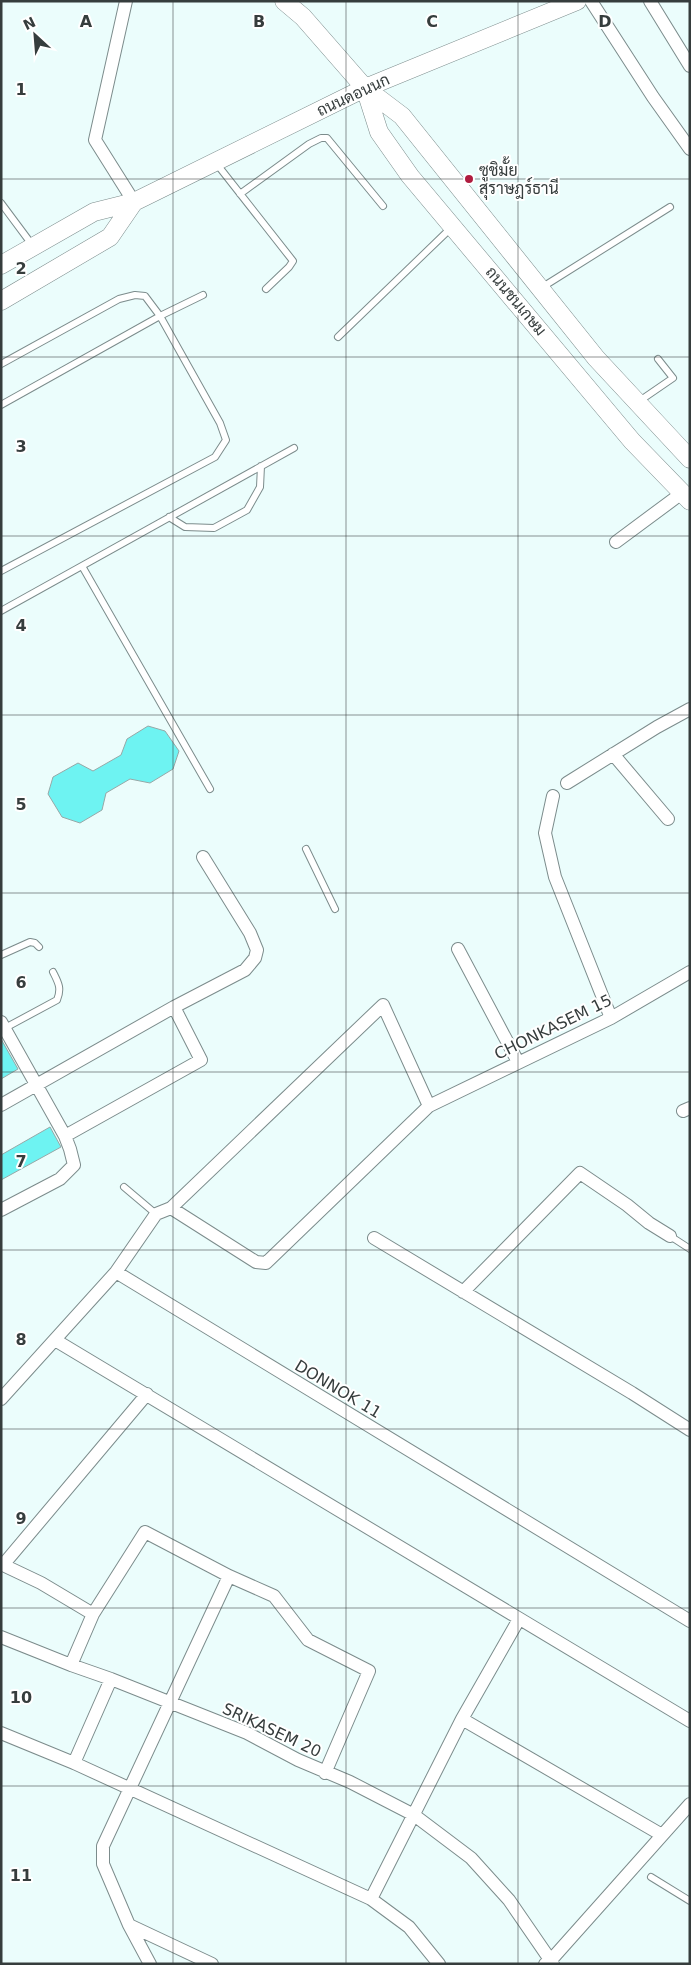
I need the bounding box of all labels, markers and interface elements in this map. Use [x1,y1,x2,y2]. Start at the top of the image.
north arrow [10,10,60,60]
text: A [80,12,93,31]
text: B [253,12,265,31]
text: C [426,12,438,31]
text: D [598,12,612,31]
text: N [21,14,38,33]
street label: ถนนดอนนก [314,70,392,120]
text: 1 [15,80,27,99]
place label: ซูชิมั้ย สุราษฎร์ธานี [479,156,559,200]
marker: ซูชิมั้ย สุราษฎร์ธานี [463,173,475,185]
text: 2 [15,259,27,278]
street label: ถนนชนเกษม [482,263,550,339]
text: 3 [15,437,27,456]
text: 4 [15,616,27,635]
text: 5 [15,795,27,814]
text: 6 [15,973,27,992]
street label: CHONKASEM 15 [491,990,615,1064]
text: 7 [15,1152,27,1171]
text: 8 [15,1330,27,1349]
street label: DONNOK 11 [291,1356,385,1422]
text: 9 [15,1509,27,1528]
text: 10 [10,1688,32,1707]
street label: SRIKASEM 20 [220,1699,324,1761]
text: 11 [10,1866,32,1885]

